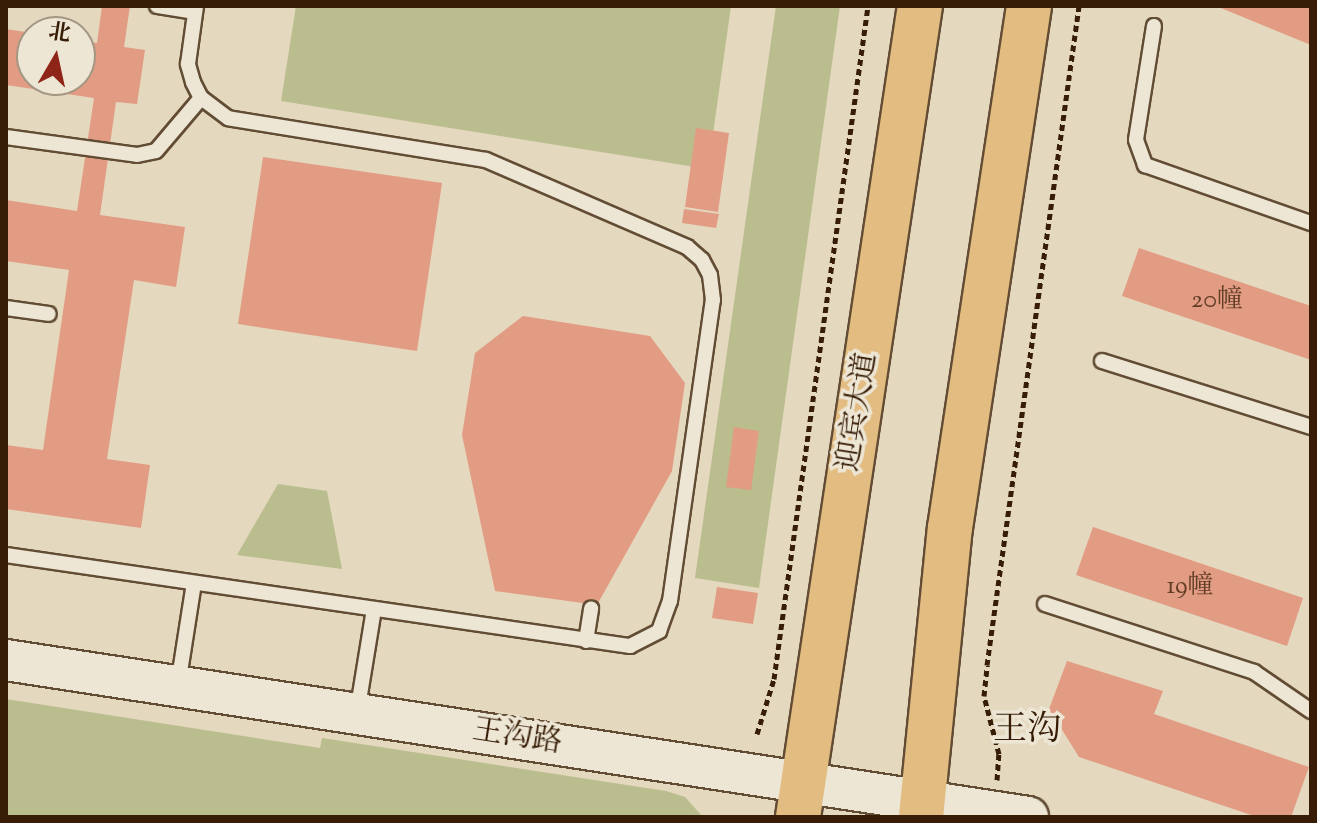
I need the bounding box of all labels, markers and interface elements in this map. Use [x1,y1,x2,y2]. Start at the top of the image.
north arrow [16,16,96,96]
text: 北 [46,17,73,52]
house number: 20幢 [1191,285,1243,317]
street label: 迎宾大道 [832,350,886,474]
house number: 19幢 [1166,571,1214,603]
district label: 王沟 [993,711,1061,751]
street label: 王沟路 [470,713,564,763]

